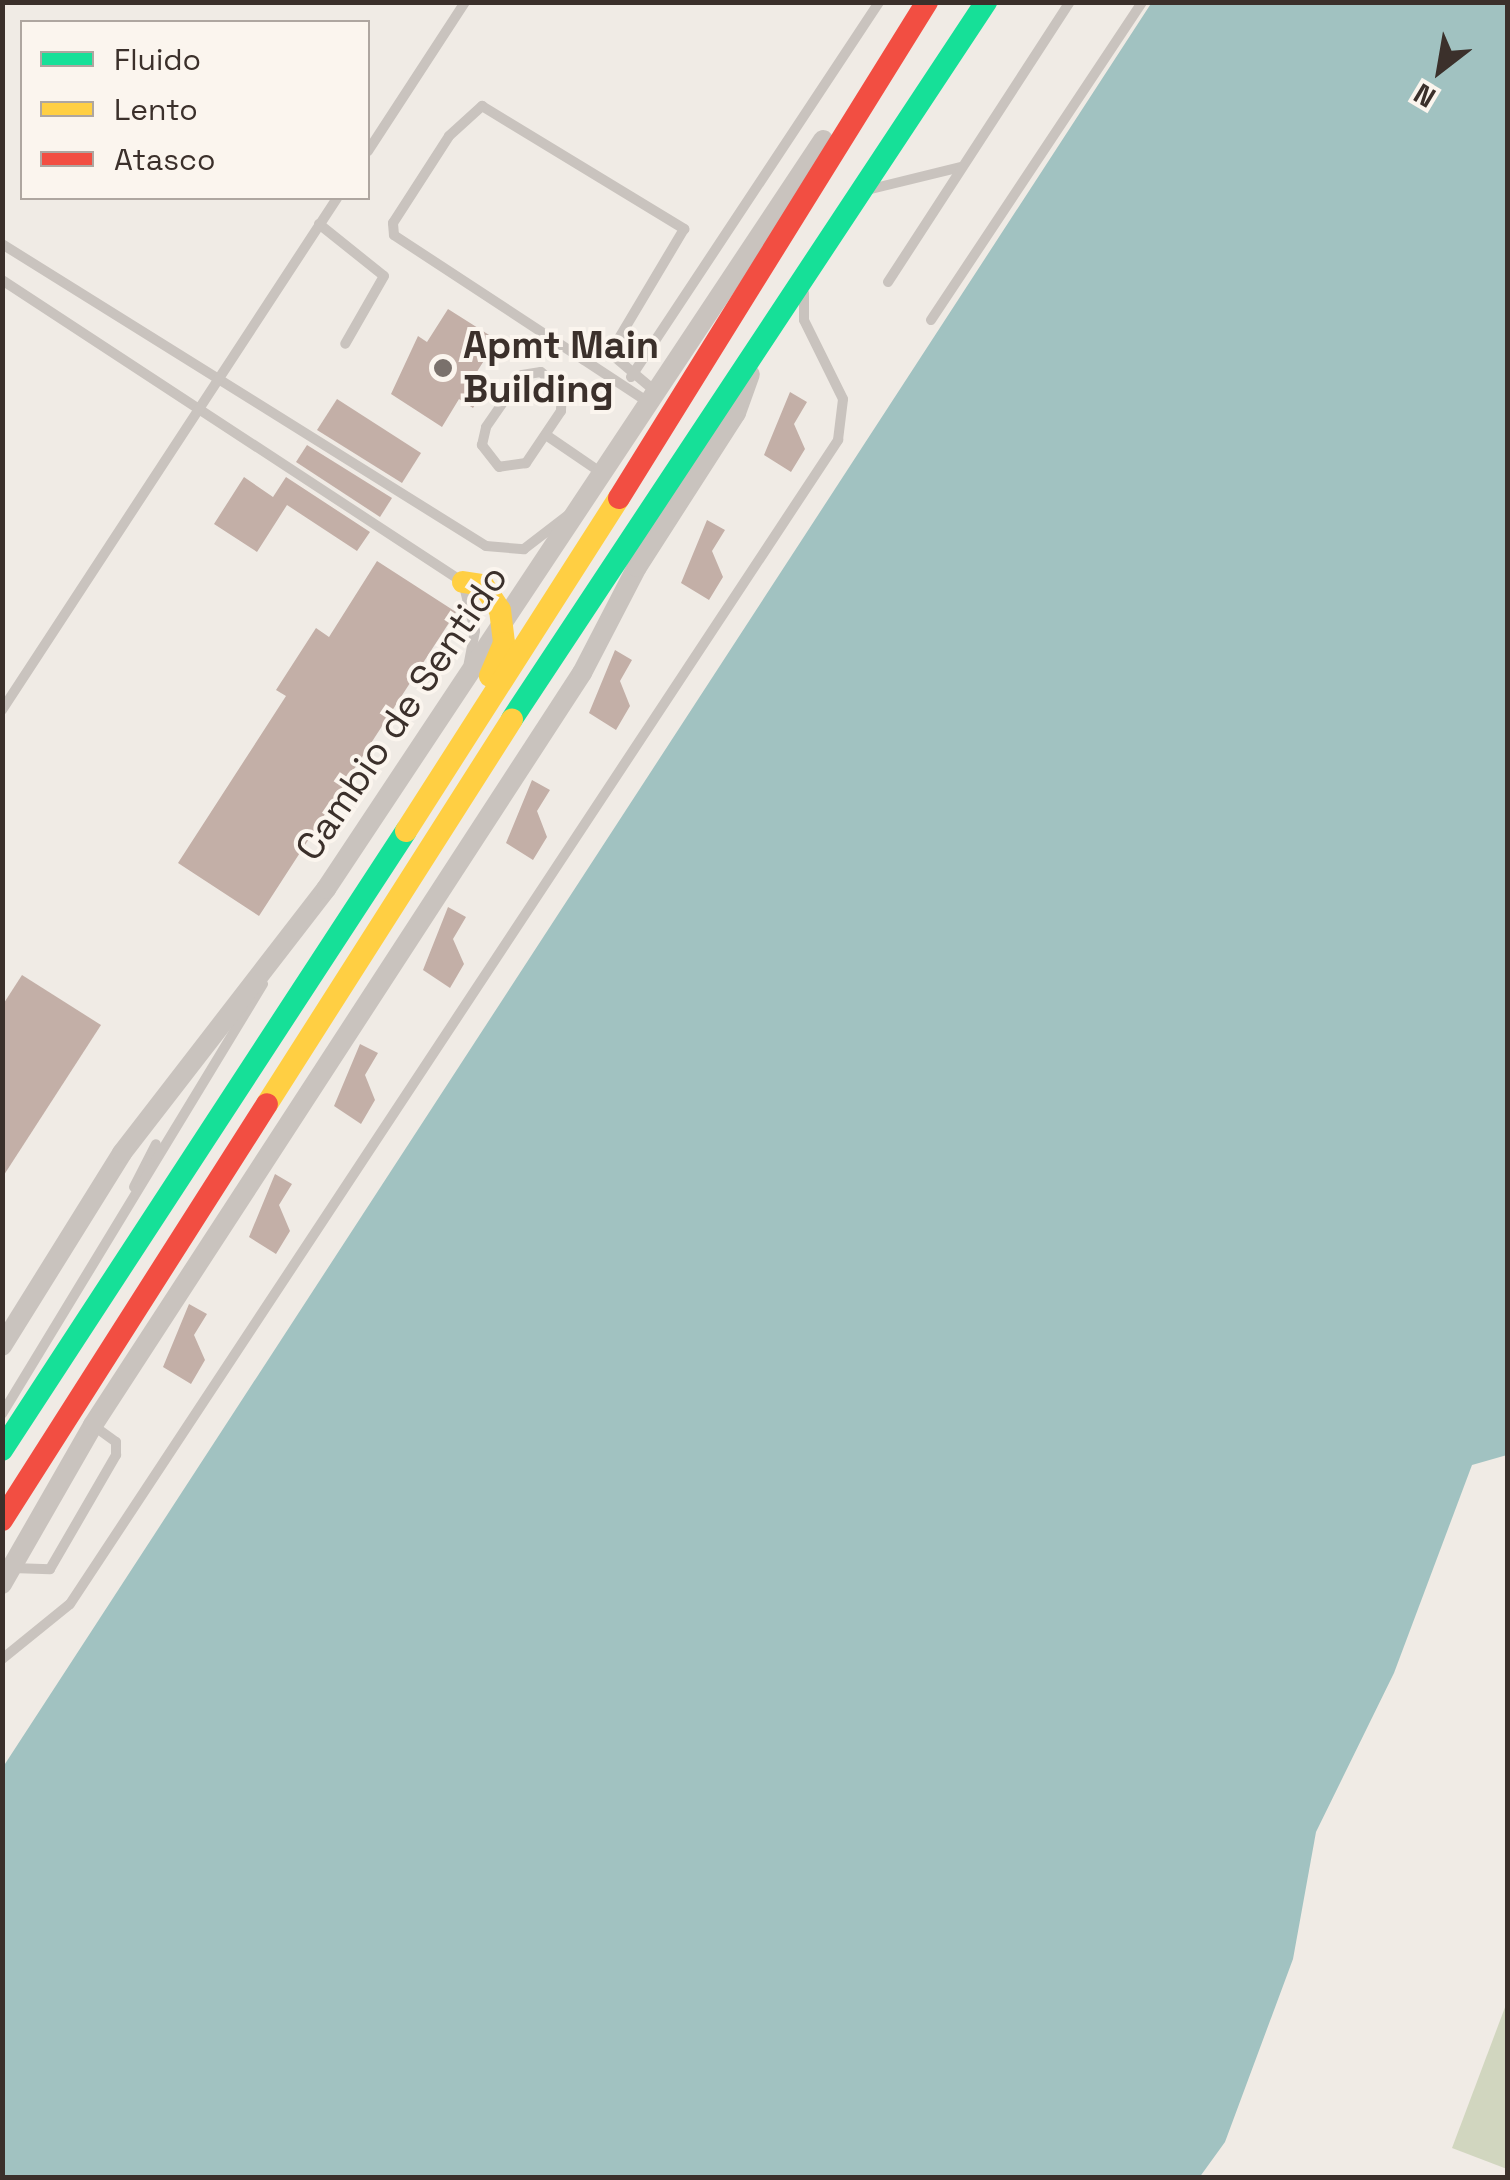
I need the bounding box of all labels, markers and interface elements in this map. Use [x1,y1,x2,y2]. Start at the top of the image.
legend [20,20,370,200]
north arrow [1390,20,1490,120]
text: Fluido [114,40,201,79]
text: N [1407,75,1442,116]
text: Lento [114,90,198,129]
text: Atasco [114,140,215,179]
place label: Apmt Main Building [463,323,659,412]
marker: Apmt Main Building [432,357,454,379]
street label: Cambio de Sentido [286,557,518,869]

